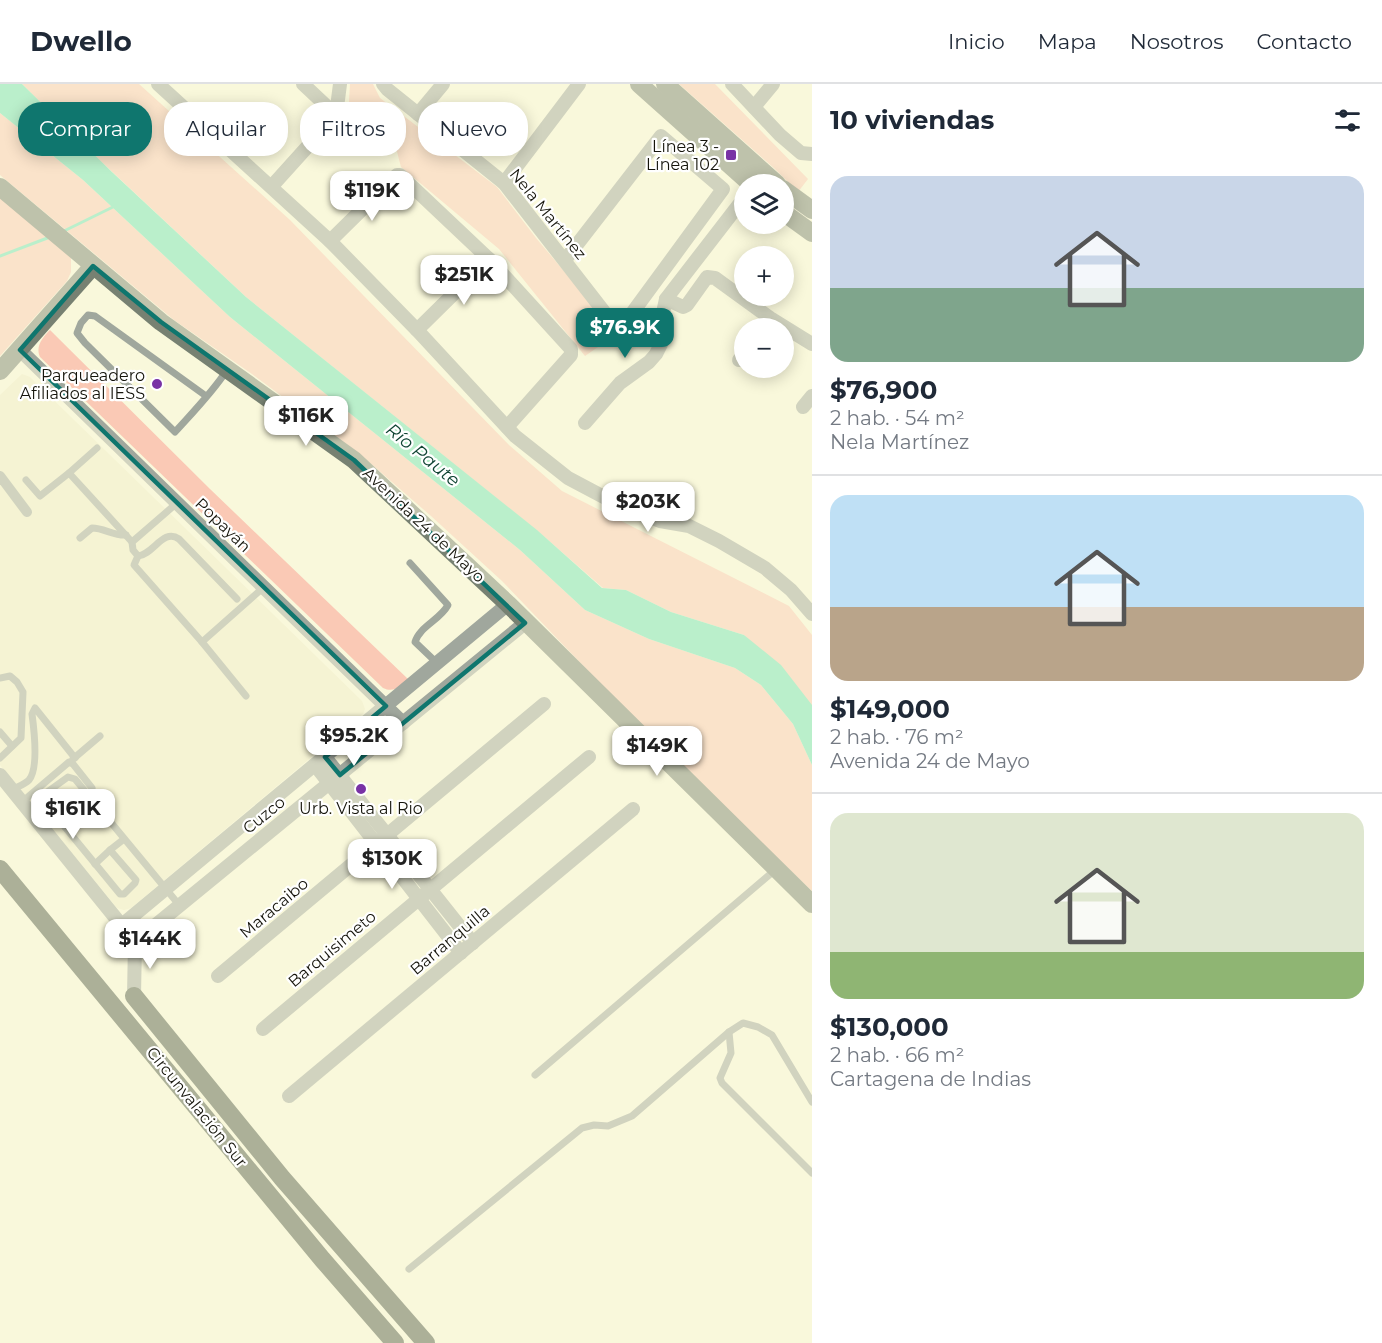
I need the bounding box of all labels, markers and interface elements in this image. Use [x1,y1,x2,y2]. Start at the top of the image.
text: Dwello [30,24,132,58]
text: Inicio [948,29,1005,54]
text: Mapa [1038,29,1097,54]
text: Nosotros [1130,29,1223,54]
text: Contacto [1256,29,1352,54]
chip: Comprar [18,102,152,156]
chip: Alquilar [164,102,288,156]
chip: Filtros [300,102,406,156]
chip: Nuevo [418,102,528,156]
text: 10 viviendas [830,104,994,136]
icon: filters [1331,104,1364,137]
place label: Línea 3 - Línea 102 [646,137,719,174]
marker: Línea 3 - Línea 102 [724,148,738,162]
street label: Nela Martínez [506,165,590,263]
pin: $119K [330,171,414,222]
map controls [734,174,794,378]
button: layers [734,174,794,234]
text: $119K [344,178,400,202]
icon: home [1043,215,1151,323]
button: + [734,246,794,306]
pin: $251K [422,255,506,306]
text: $251K [434,262,494,286]
pin: $76.9K [576,308,674,359]
text: $76.9K [590,315,660,339]
button: − [734,318,794,378]
place label: Parqueadero Afiliados al IESS [20,366,145,403]
text: $76,900 [830,374,937,406]
marker: Parqueadero Afiliados al IESS [150,377,164,391]
pin: $116K [264,396,348,447]
text: $116K [278,403,334,427]
text: 2 hab. · 54 m² [830,406,965,430]
water label: Río Paute [382,419,464,492]
text: Nela Martínez [830,430,969,454]
street label: Avenida 24 de Mayo [359,464,489,586]
pin: $203K [606,482,690,533]
text: $203K [616,489,680,513]
street label: Popayán [191,494,255,556]
icon: home [1043,534,1151,642]
text: $149,000 [830,693,950,725]
pin: $95.2K [305,716,403,767]
text: $95.2K [319,723,389,747]
text: 2 hab. · 76 m² [830,725,964,749]
pin: $149K [615,726,699,777]
text: $149K [626,733,688,757]
text: Avenida 24 de Mayo [830,749,1030,773]
marker: Urb. Vista al Rio [354,782,368,796]
pin: $161K [31,789,115,840]
street label: Cuzco [239,792,289,838]
text: $161K [45,796,101,820]
place label: Urb. Vista al Rio [299,799,423,818]
pin: $130K [350,839,434,890]
text: $130K [362,846,422,870]
icon: home [1043,852,1151,960]
street label: Maracaibo [236,874,312,942]
street label: Barranquilla [406,901,494,979]
street label: Barquisimeto [284,907,380,991]
pin: $144K [108,919,192,970]
text: $144K [119,926,181,950]
text: $130,000 [830,1011,949,1043]
street label: Circunvalación Sur [143,1043,251,1171]
text: 2 hab. · 66 m² [830,1043,964,1067]
text: Cartagena de Indias [830,1067,1031,1091]

